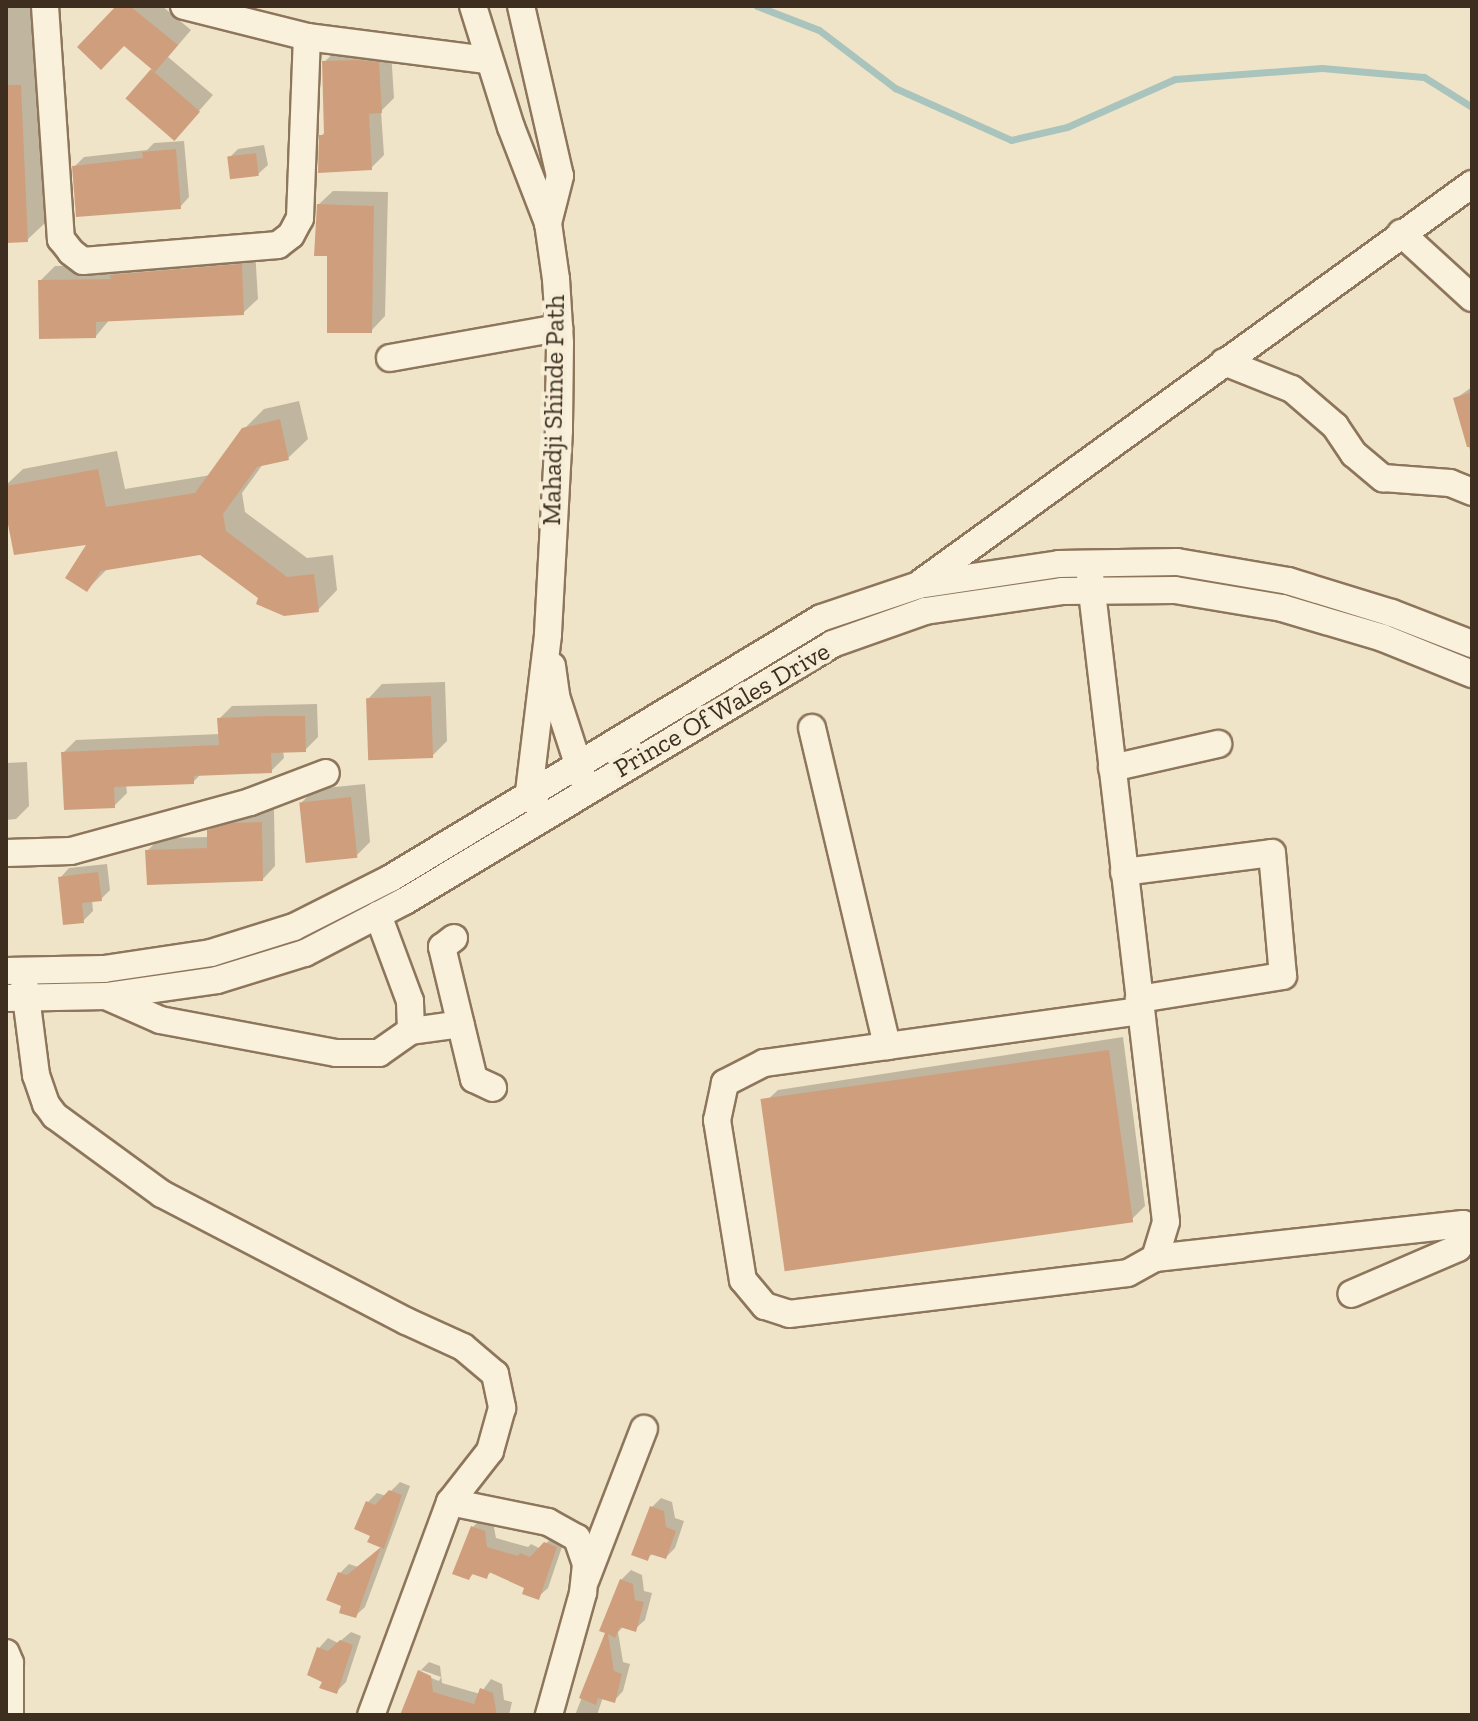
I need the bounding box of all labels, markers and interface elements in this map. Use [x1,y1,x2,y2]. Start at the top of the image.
street label: Mahadji Shinde Path [536,294,572,526]
street label: Prince Of Wales Drive [608,635,836,785]

